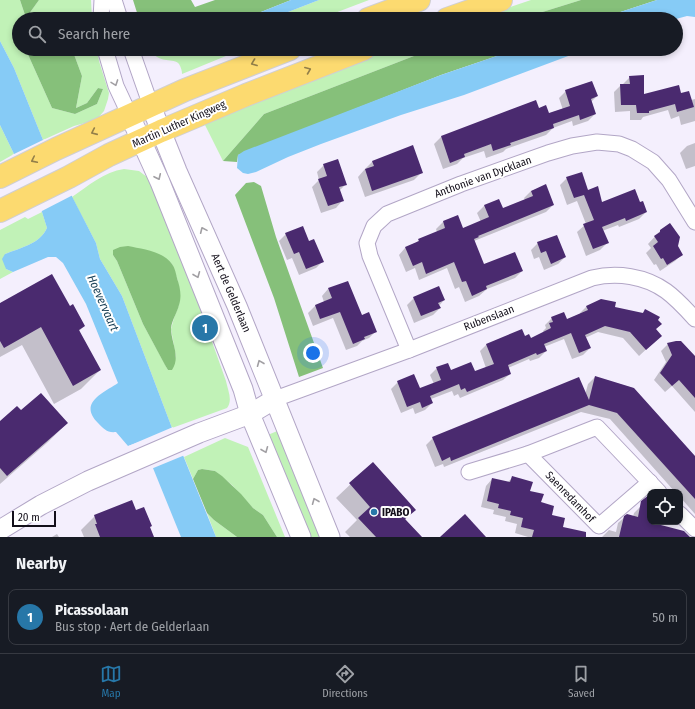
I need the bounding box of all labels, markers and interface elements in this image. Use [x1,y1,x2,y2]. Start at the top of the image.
search box [12,12,683,56]
icon: search [26,23,48,45]
text: Search here [58,25,130,43]
one-way arrow [250,59,257,67]
one-way arrow [303,67,311,75]
one-way arrow [111,80,119,87]
street label: Martin Luther Kingweg [130,97,228,150]
one-way arrow [91,127,99,135]
street label: Anthonie van Dycklaan [433,153,533,201]
one-way arrow [31,155,39,163]
one-way arrow [153,173,161,180]
one-way arrow [200,227,208,235]
street label: Aert de Gelderlaan [209,252,253,334]
one-way arrow [192,270,200,278]
water label: Hoevervaart [84,273,122,333]
street label: Rubenslaan [462,302,516,334]
pin: 1 [192,313,218,343]
your location [303,343,323,363]
one-way arrow [257,359,265,366]
one-way arrow [260,446,268,453]
street label: Saenredamhof [542,469,598,526]
map controls [647,489,683,525]
button: locate [647,489,683,525]
one-way arrow [312,497,320,504]
place label: IPABO [382,506,409,519]
marker: IPABO [369,507,379,517]
scale bar [12,509,56,528]
text: 20 m [18,511,40,524]
text: Nearby [16,553,67,574]
text: Picassolaan [55,601,129,619]
text: 1 [27,610,33,625]
text: 50 m [652,610,678,625]
text: Bus stop · Aert de Gelderlaan [55,619,209,634]
tab: Map [100,663,122,700]
tab: Directions [322,663,368,700]
tab: Saved [568,663,595,700]

